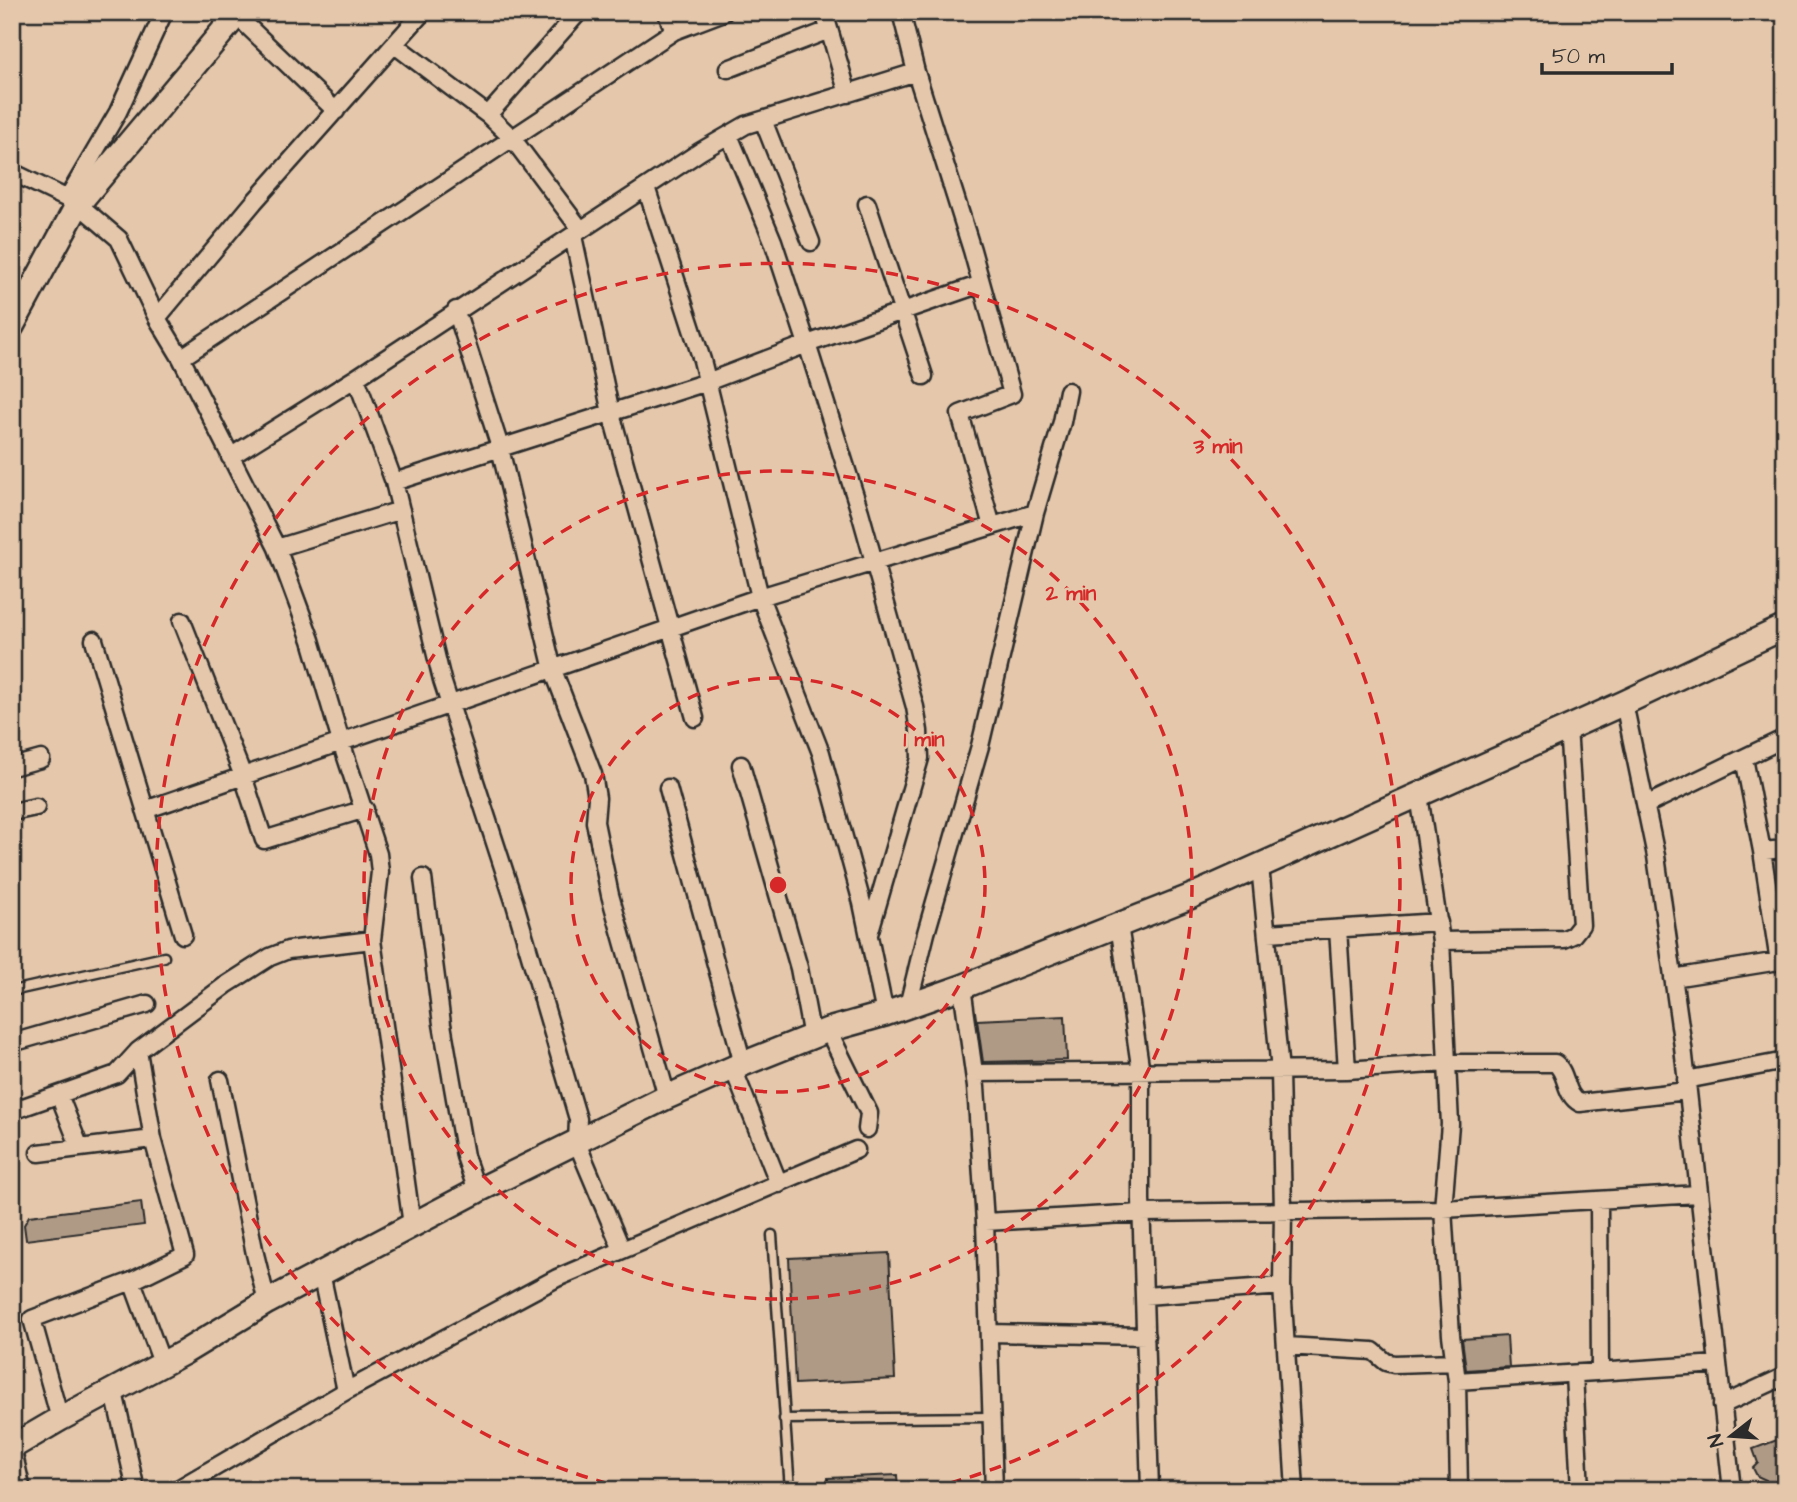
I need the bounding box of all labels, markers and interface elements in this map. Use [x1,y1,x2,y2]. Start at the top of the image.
scale bar [1542,32,1671,76]
text: 50 m [1552,42,1606,71]
text: 3 min [1192,432,1243,461]
text: 2 min [1045,579,1097,608]
text: 1 min [903,725,945,754]
centre of rings [766,873,790,897]
north arrow [1696,1400,1766,1470]
text: N [1702,1431,1731,1450]

